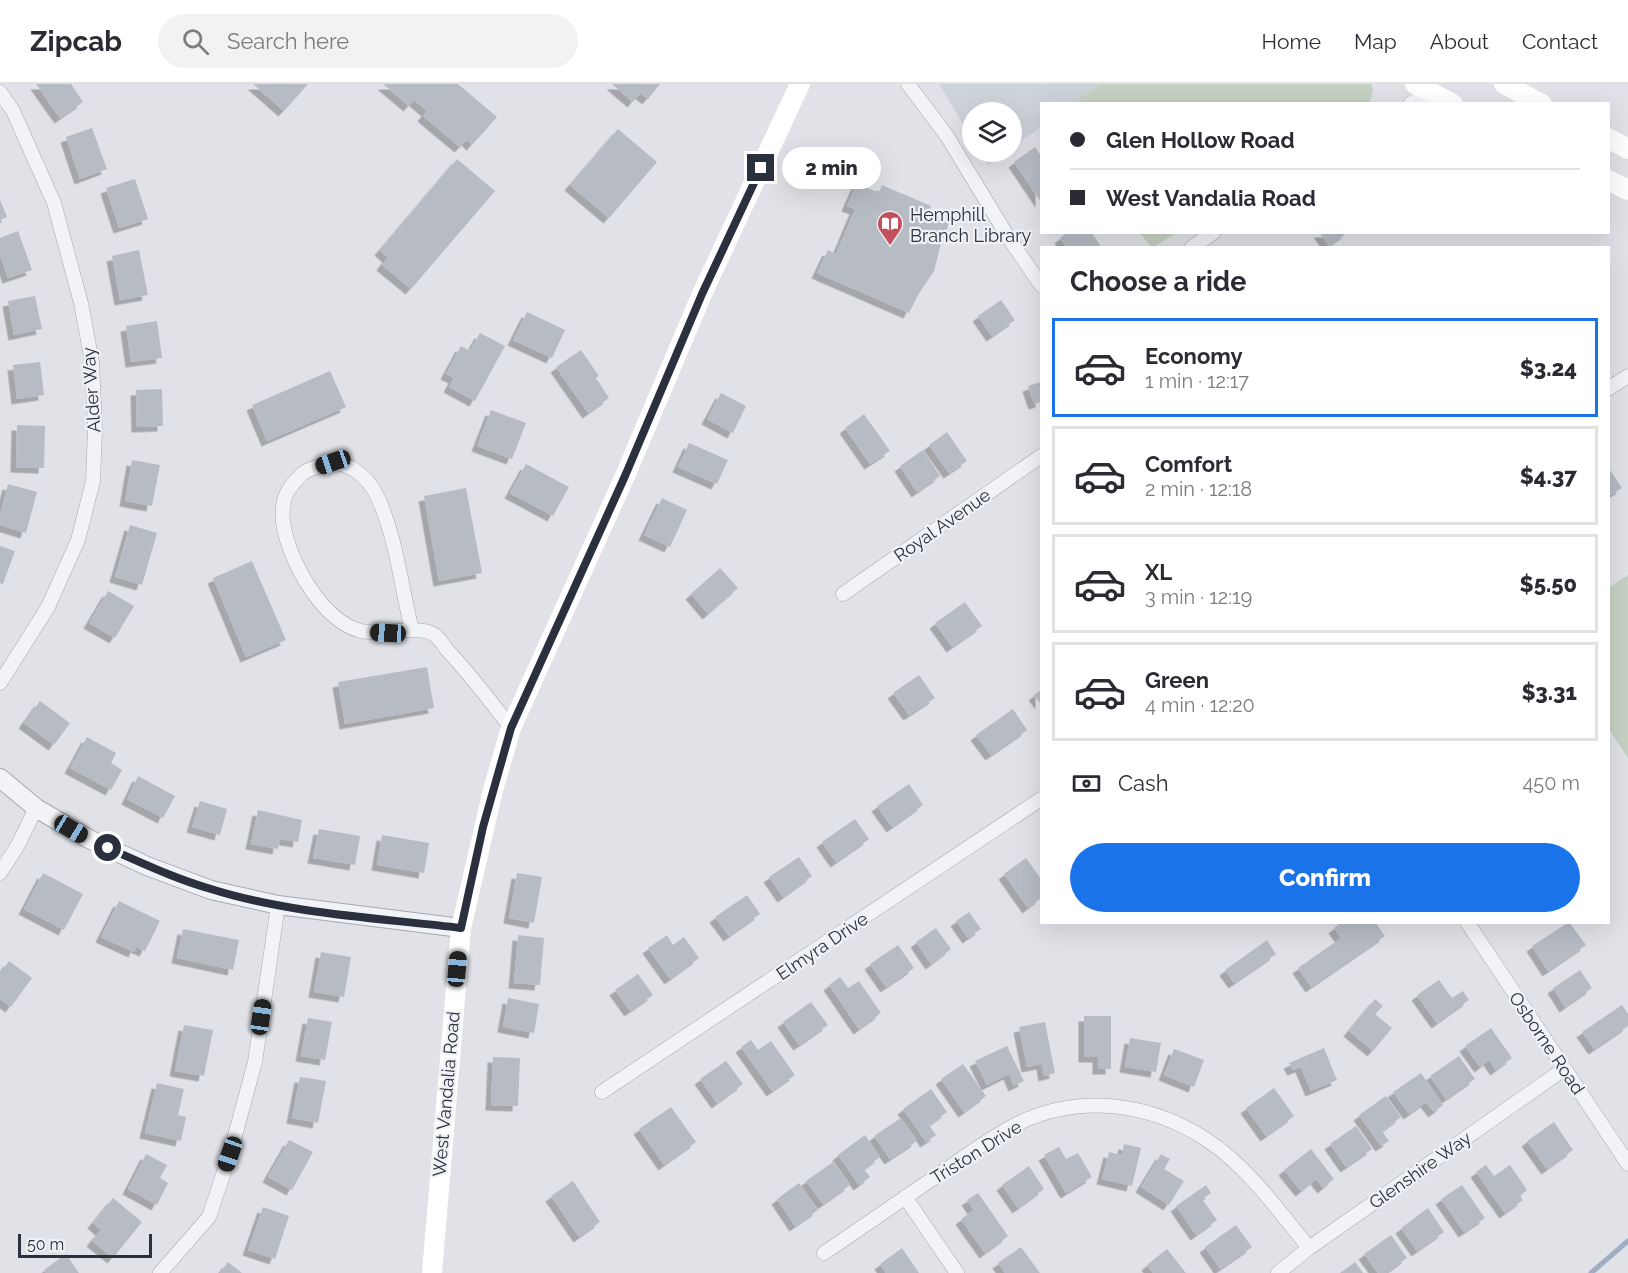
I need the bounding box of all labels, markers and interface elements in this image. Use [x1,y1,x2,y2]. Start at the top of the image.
search box [158,14,578,68]
text: Zipcab [30,25,122,58]
icon: search [179,25,212,58]
text: Search here [227,28,349,54]
text: Home [1262,29,1321,54]
text: Map [1354,29,1397,54]
text: About [1430,29,1489,54]
text: Contact [1522,29,1598,54]
map controls [962,102,1022,162]
button: layers [962,102,1022,162]
text: Glen Hollow Road [1106,127,1295,153]
callout: 2 min [782,147,881,189]
route end [747,154,774,181]
text: 2 min [805,156,858,180]
text: West Vandalia Road [1106,185,1316,211]
place label: Hemphill Branch Library [910,204,1031,246]
library icon: Hemphill Branch Library [875,209,905,247]
text: Choose a ride [1070,266,1246,297]
icon: car [1073,341,1127,395]
text: Economy [1145,343,1243,369]
street label: Alder Way [78,346,104,434]
text: $3.24 [1520,355,1577,381]
text: 1 min · 12:17 [1145,369,1249,393]
car [313,448,353,476]
icon: car [1073,449,1127,503]
text: Comfort [1145,451,1232,477]
text: $4.37 [1520,463,1577,489]
text: 2 min · 12:18 [1145,477,1252,501]
street label: Royal Avenue [890,484,995,566]
icon: car [1073,557,1127,611]
text: XL [1145,559,1172,585]
text: $5.50 [1520,571,1577,597]
text: 3 min · 12:19 [1145,585,1252,609]
car [370,623,406,643]
icon: car [1073,665,1127,719]
text: Green [1145,667,1209,693]
text: $3.31 [1521,679,1577,705]
text: 4 min · 12:20 [1145,693,1255,717]
icon: cash [1070,767,1103,800]
text: Cash [1118,770,1169,796]
text: 450 m [1522,771,1580,795]
car [51,812,91,846]
route start [94,834,121,861]
button: Confirm [1070,843,1580,912]
street label: Elmyra Drive [772,908,872,984]
car [446,950,468,988]
street label: Osborne Road [1505,988,1589,1098]
car [250,998,272,1036]
street label: West Vandalia Road [428,1010,464,1178]
street label: Triston Drive [927,1116,1026,1188]
street label: Glenshire Way [1365,1127,1475,1213]
car [216,1134,244,1174]
scale bar [18,1231,152,1258]
text: 50 m [27,1235,64,1254]

